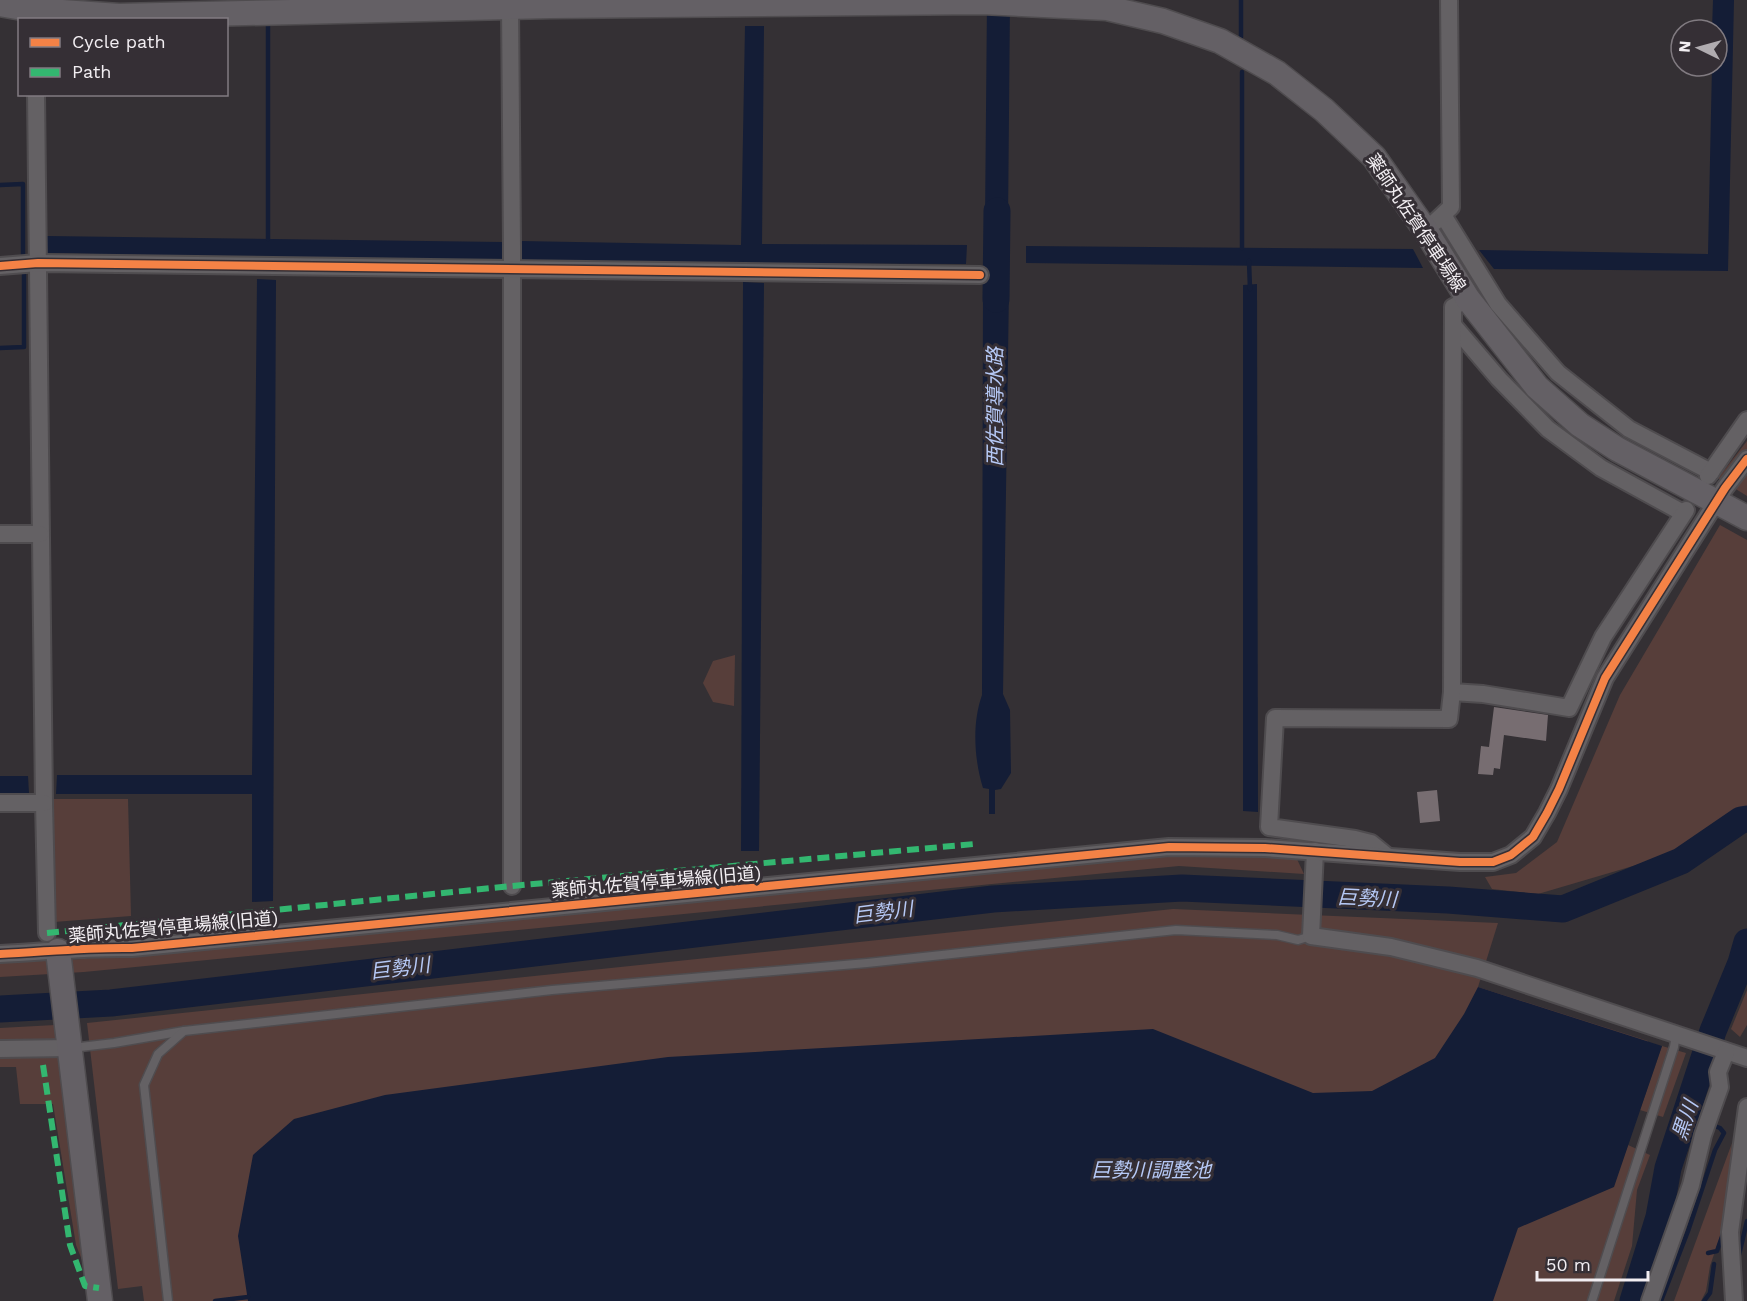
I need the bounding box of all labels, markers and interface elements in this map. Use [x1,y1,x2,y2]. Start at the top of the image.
legend [18,18,228,96]
north arrow [1669,18,1729,78]
text: Cycle path [72,31,166,52]
text: N [1675,40,1695,53]
text: Path [72,61,112,82]
street label: 薬師丸佐賀停車場線 [1362,150,1470,296]
water label: 西佐賀導水路 [983,345,1007,467]
street label: 薬師丸佐賀停車場線(旧道) [550,862,762,901]
water label: 巨勢川 [1336,884,1400,912]
water label: 巨勢川 [852,896,916,928]
street label: 薬師丸佐賀停車場線(旧道) [67,907,279,946]
water label: 巨勢川 [369,952,433,984]
water label: 黒川 [1667,1095,1704,1143]
water label: 巨勢川調整池 [1091,1158,1213,1182]
scale bar [1537,1244,1648,1282]
text: 50 m [1546,1254,1591,1275]

